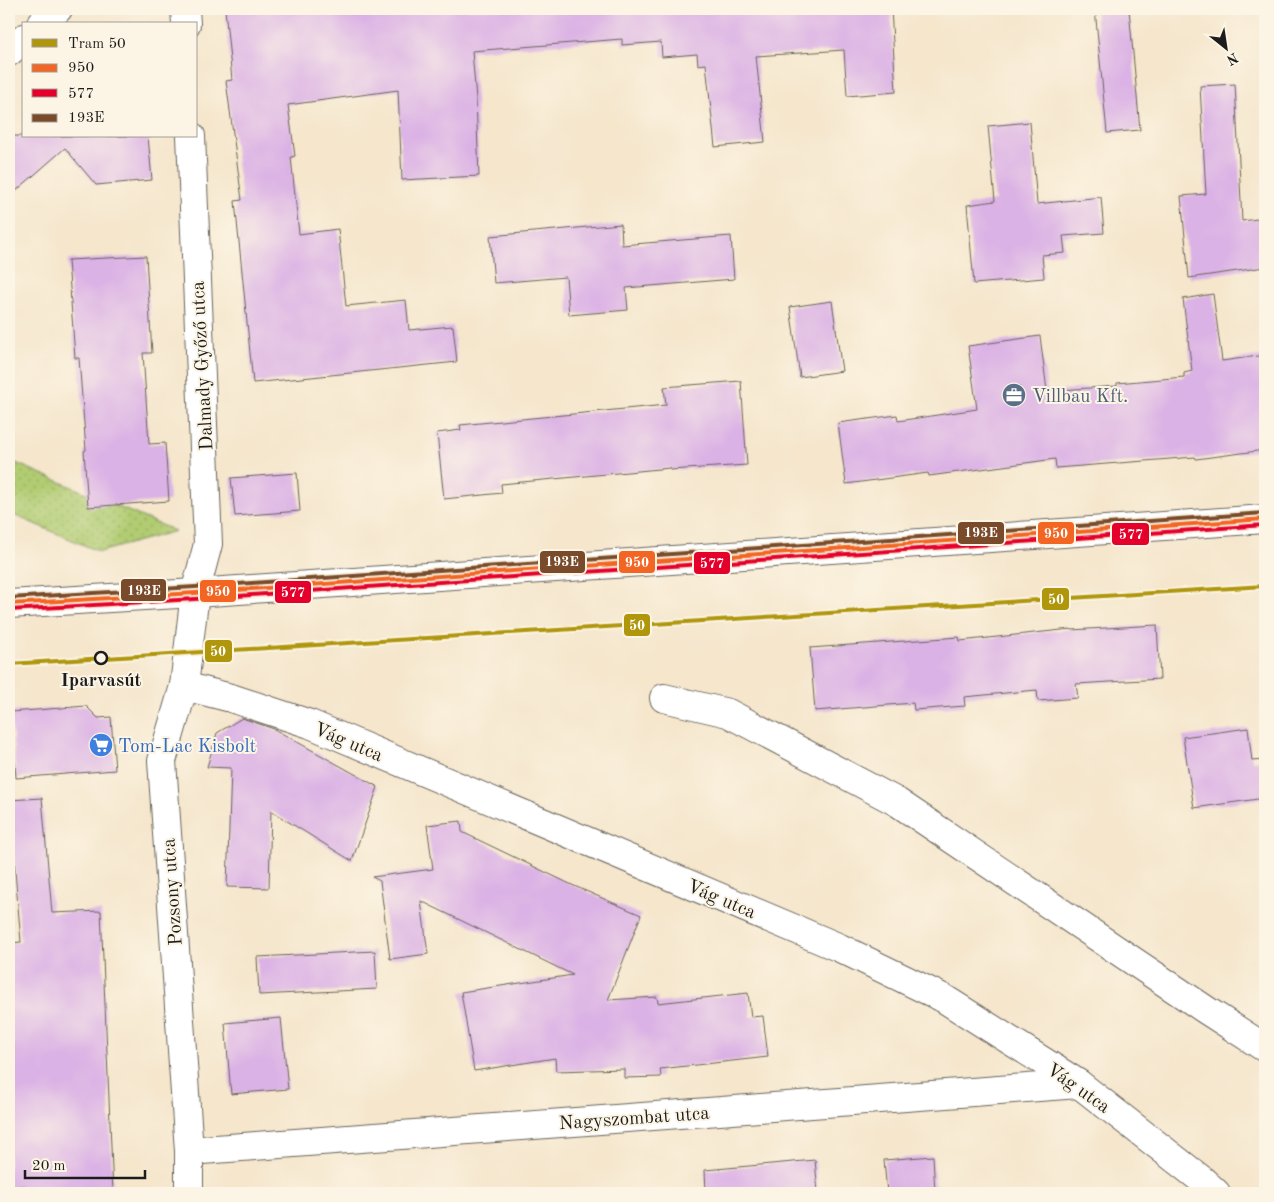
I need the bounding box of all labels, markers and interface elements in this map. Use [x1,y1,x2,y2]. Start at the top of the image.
legend [22,22,198,138]
north arrow [1202,22,1252,72]
text: Tram 50 [68,37,126,52]
text: N [1224,50,1240,67]
text: 950 [68,61,94,76]
text: 577 [68,87,94,102]
text: 193E [68,111,104,126]
street label: Dalmady Győző utca [190,280,217,451]
office icon: Villbau Kft. [1001,382,1027,408]
place label: Villbau Kft. [1032,388,1128,407]
line badge: 193E [957,521,1005,545]
line badge: 950 [1037,521,1075,545]
line badge: 577 [1111,522,1150,546]
text: 193E [964,526,998,540]
text: 950 [1044,527,1068,541]
text: 577 [1119,528,1143,542]
line badge: 193E [539,550,586,574]
line badge: 950 [618,550,656,574]
line badge: 577 [693,551,731,575]
text: 193E [545,555,579,569]
text: 950 [625,556,649,570]
text: 577 [700,557,724,571]
line badge: 193E [120,578,167,602]
line badge: 950 [199,579,237,603]
line badge: 577 [274,580,312,604]
text: 193E [127,584,161,598]
text: 950 [206,585,230,599]
text: 577 [281,586,305,600]
line badge: 50 [1041,587,1070,611]
text: 50 [1048,593,1064,607]
line badge: 50 [623,613,651,637]
text: 50 [629,619,645,633]
line badge: 50 [204,639,233,663]
text: 50 [210,645,226,659]
marker: Iparvasút [94,651,108,665]
place label: Iparvasút [60,672,142,691]
street label: Vág utca [311,720,386,766]
supermarket icon: Tom-Lac Kisbolt [88,732,114,758]
place label: Tom-Lac Kisbolt [118,738,256,757]
street label: Pozsony utca [160,837,187,946]
street label: Vág utca [684,877,759,923]
street label: Vág utca [1042,1060,1113,1118]
street label: Nagyszombat utca [558,1105,711,1134]
scale bar [25,1147,145,1179]
text: 20 m [32,1159,66,1174]

